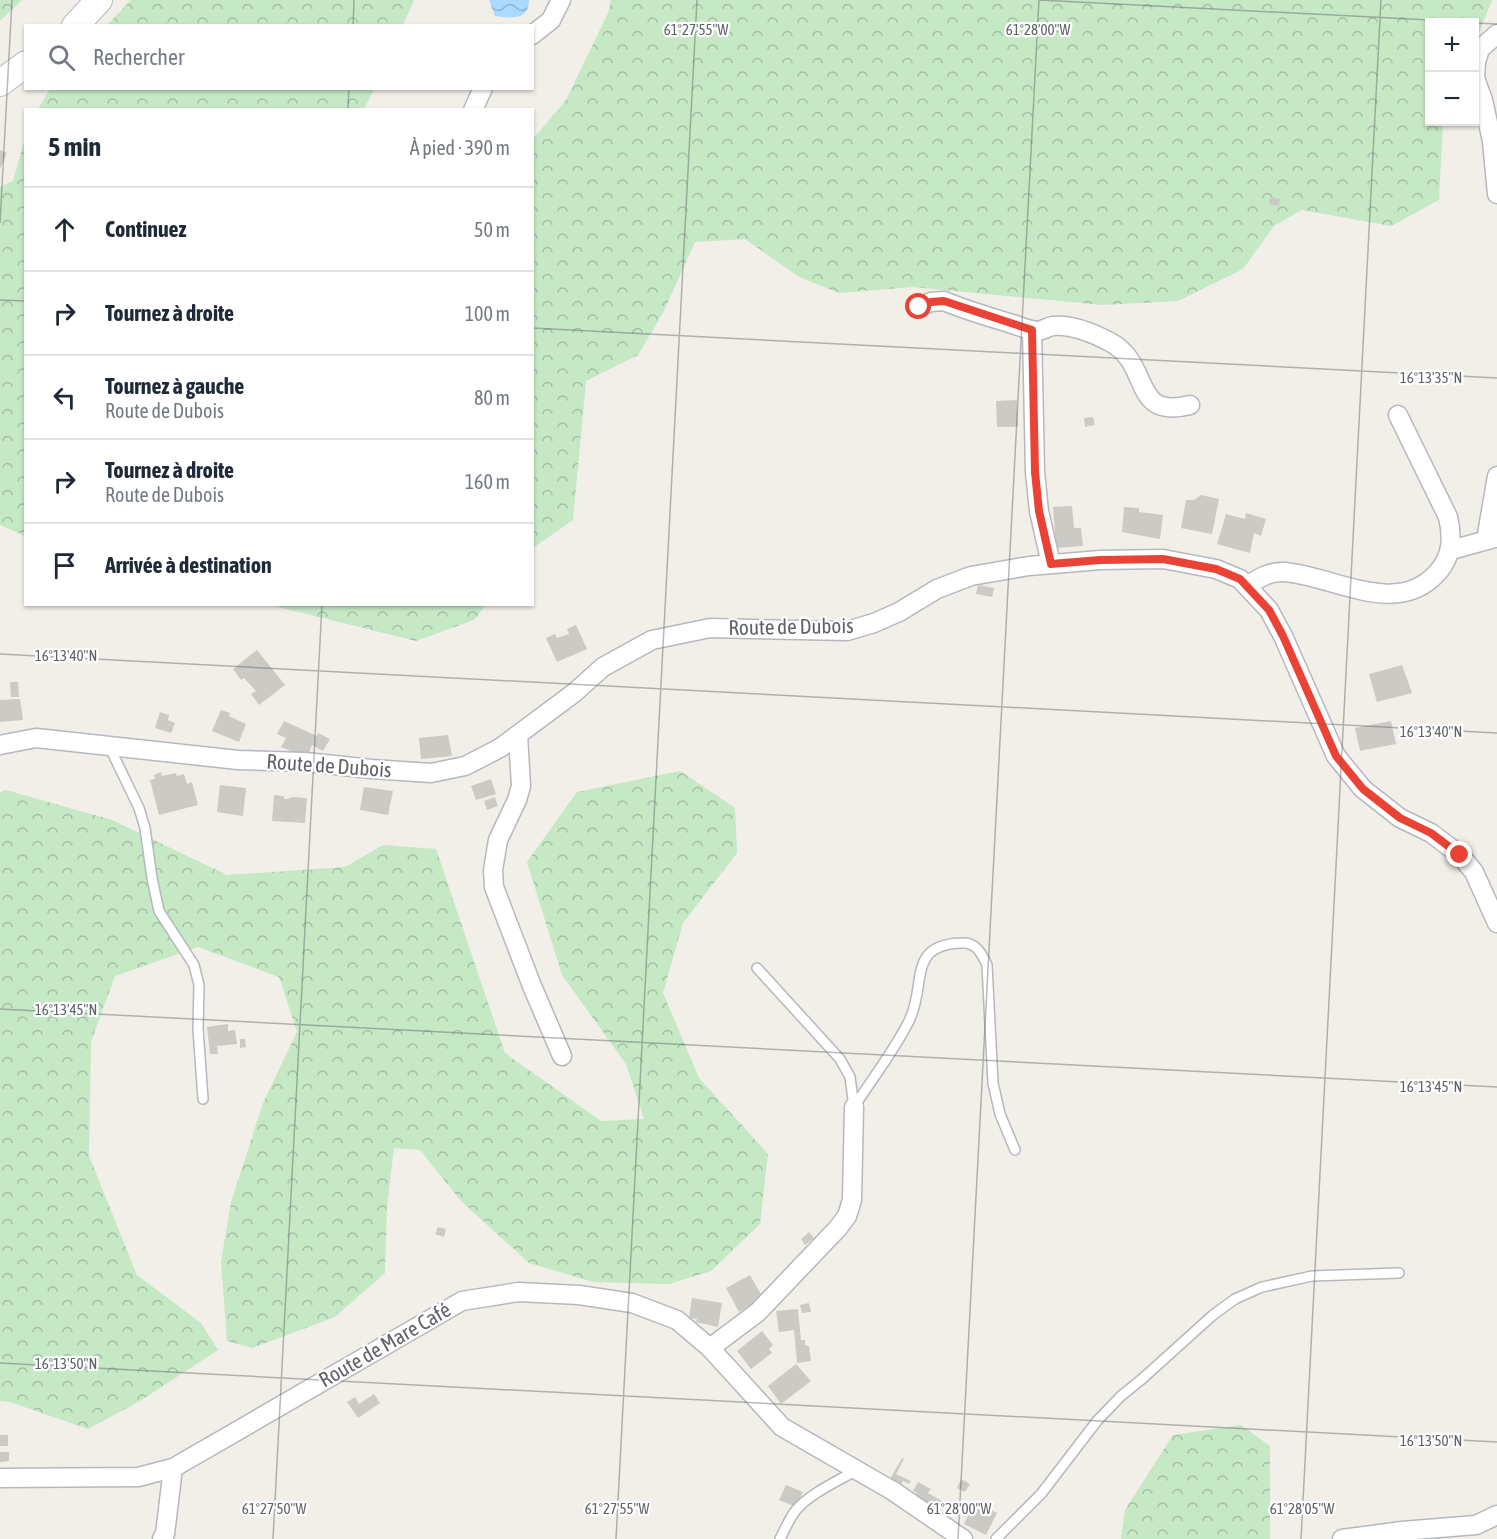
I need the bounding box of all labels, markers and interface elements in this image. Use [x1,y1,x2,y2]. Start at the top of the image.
map controls [1425,18,1479,126]
button: + [1425,18,1479,72]
text: 61°27'55"W [664,21,728,38]
text: 61°28'00"W [1006,21,1070,38]
search box [24,24,534,90]
icon: search [45,41,78,74]
text: Rechercher [93,44,184,70]
button: − [1425,72,1479,126]
text: 5 min [48,132,101,162]
text: À pied · 390 m [410,136,510,159]
icon: ahead [48,213,81,246]
text: Continuez [105,216,187,242]
text: 50 m [474,218,510,241]
route start [905,293,931,319]
icon: right [48,297,81,330]
text: Tournez à droite [105,300,234,326]
text: 100 m [465,302,510,325]
text: 16°13'35"N [1400,369,1462,386]
text: Tournez à gauche [105,373,244,399]
icon: left [48,381,81,414]
text: 80 m [474,386,510,409]
text: Route de Dubois [105,399,224,422]
text: Tournez à droite [105,457,234,483]
icon: right [48,465,81,498]
text: 160 m [465,470,510,493]
text: Route de Dubois [105,483,224,506]
icon: arrive [48,549,81,582]
text: Arrivée à destination [105,552,272,578]
street label: Route de Dubois [728,613,854,639]
text: 16°13'40"N [35,647,97,664]
text: 16°13'40"N [1400,723,1462,740]
street label: Route de Dubois [266,749,392,781]
route end [1446,841,1472,867]
text: 16°13'45"N [35,1001,97,1018]
text: 16°13'45"N [1400,1078,1462,1095]
street label: Route de Mare Café [314,1297,455,1392]
text: 16°13'50"N [35,1355,97,1372]
text: 16°13'50"N [1400,1432,1462,1449]
text: 61°27'50"W [242,1500,306,1517]
text: 61°27'55"W [585,1500,649,1517]
text: 61°28'00"W [927,1500,991,1517]
text: 61°28'05"W [1270,1500,1334,1517]

